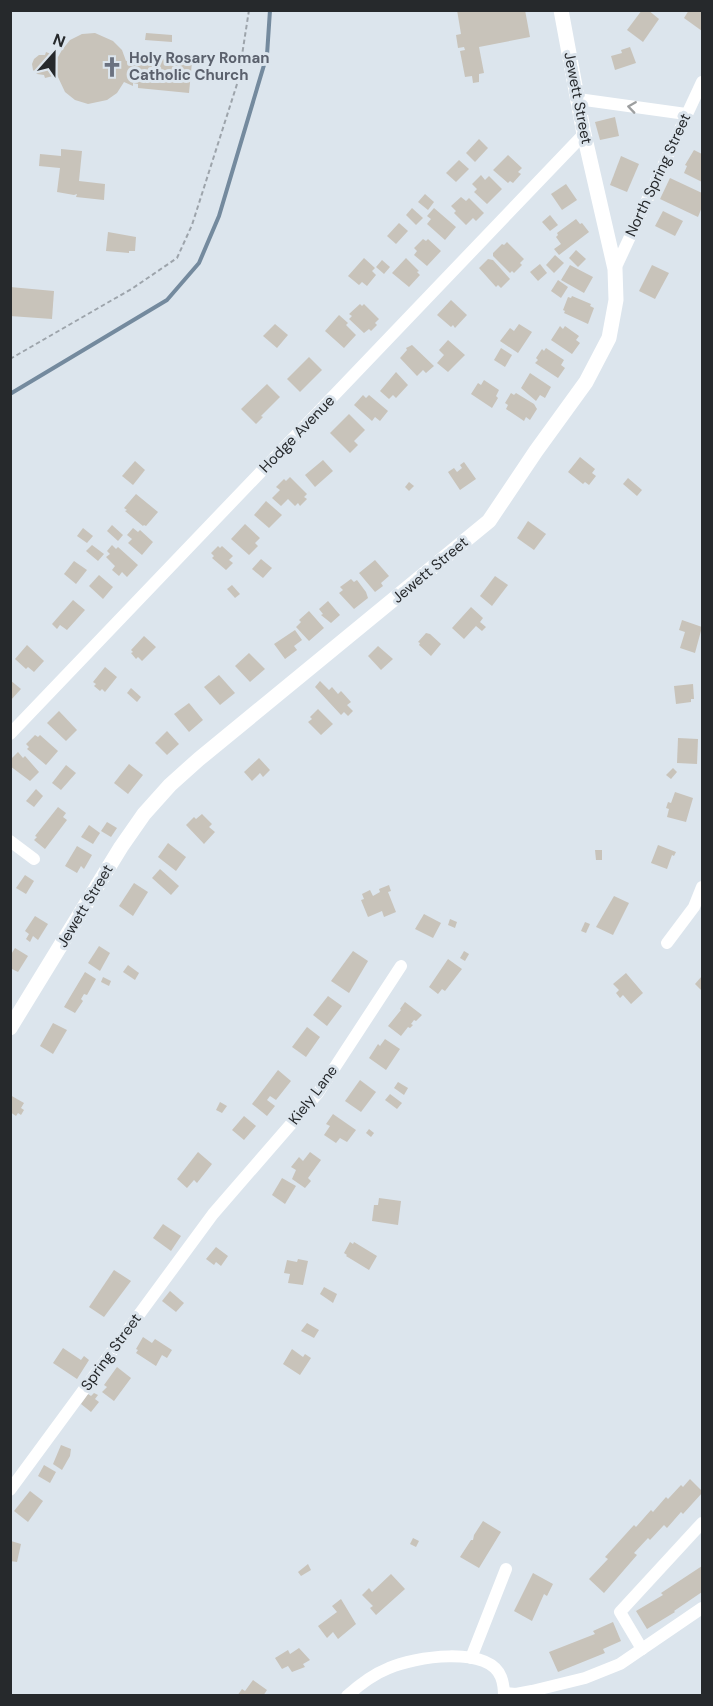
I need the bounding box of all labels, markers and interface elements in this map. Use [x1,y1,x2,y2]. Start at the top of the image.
north arrow [24,24,84,84]
text: N [50,29,68,52]
place label: Holy Rosary Roman Catholic Church [129,48,269,85]
street label: Jewett Street [559,50,597,146]
church icon: Holy Rosary Roman Catholic Church [100,55,124,79]
one-way arrow [627,101,637,113]
street label: North Spring Street [621,110,695,240]
street label: Hodge Avenue [255,391,339,477]
street label: Jewett Street [388,532,472,608]
street label: Jewett Street [52,861,118,951]
street label: Kiely Lane [284,1061,342,1129]
street label: Spring Street [76,1309,146,1395]

